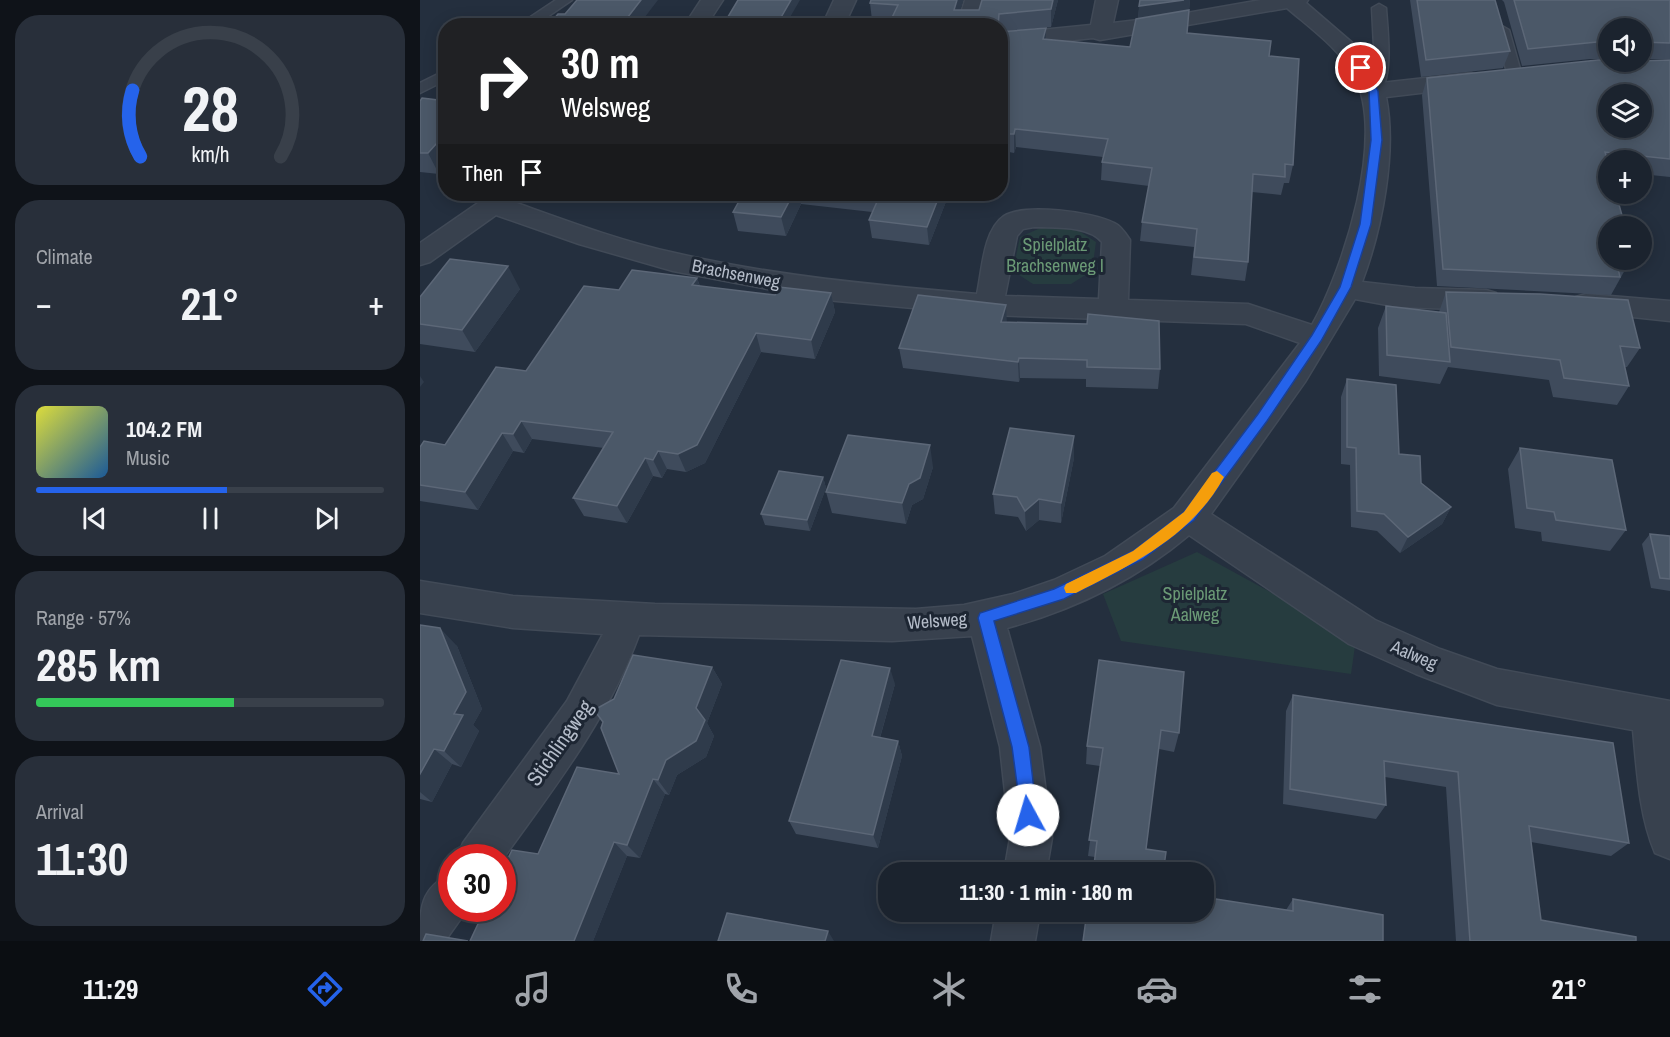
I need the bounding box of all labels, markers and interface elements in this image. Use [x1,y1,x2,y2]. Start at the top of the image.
map controls [1598,18,1652,270]
button: sound [1598,18,1652,72]
text: 30 m [561,35,640,91]
icon: right [462,42,540,120]
pin [1335,42,1386,93]
icon: arrive [1344,51,1377,84]
text: 28 [182,66,238,150]
button: layers [1598,84,1652,138]
text: Welsweg [561,89,650,125]
text: km/h [191,140,229,169]
button: + [1598,150,1652,204]
icon: arrive [515,156,548,189]
text: Then [462,158,503,188]
button: − [1598,216,1652,270]
park label: Spielplatz Brachsenweg I [1006,232,1104,278]
text: Climate [36,243,93,270]
street label: Brachsenweg [690,253,783,294]
text: 21° [180,273,240,334]
text: − [36,281,52,325]
text: + [368,281,384,325]
text: 104.2 FM [126,414,202,444]
text: Music [126,444,170,471]
icon: previous [78,502,111,535]
icon: pause [194,502,227,535]
icon: next [310,502,343,535]
park label: Spielplatz Aalweg [1163,581,1227,627]
text: Range · 57% [36,604,131,631]
street label: Welsweg [906,606,968,635]
street label: Aalweg [1386,633,1442,676]
text: 285 km [36,634,161,695]
street label: Stichlingweg [519,694,600,791]
position arrow [996,783,1060,847]
text: Arrival [36,798,83,825]
text: 11:30 [36,828,128,889]
speed limit sign: 30 [438,844,516,922]
text: 11:30 · 1 min · 180 m [959,877,1133,907]
icon: directions [304,968,346,1010]
icon: music [512,968,554,1010]
icon: phone [720,968,762,1010]
icon: climate [928,968,970,1010]
icon: car [1136,968,1178,1010]
icon: filters [1344,968,1386,1010]
text: 11:29 [83,971,138,1007]
text: 21° [1552,971,1587,1007]

